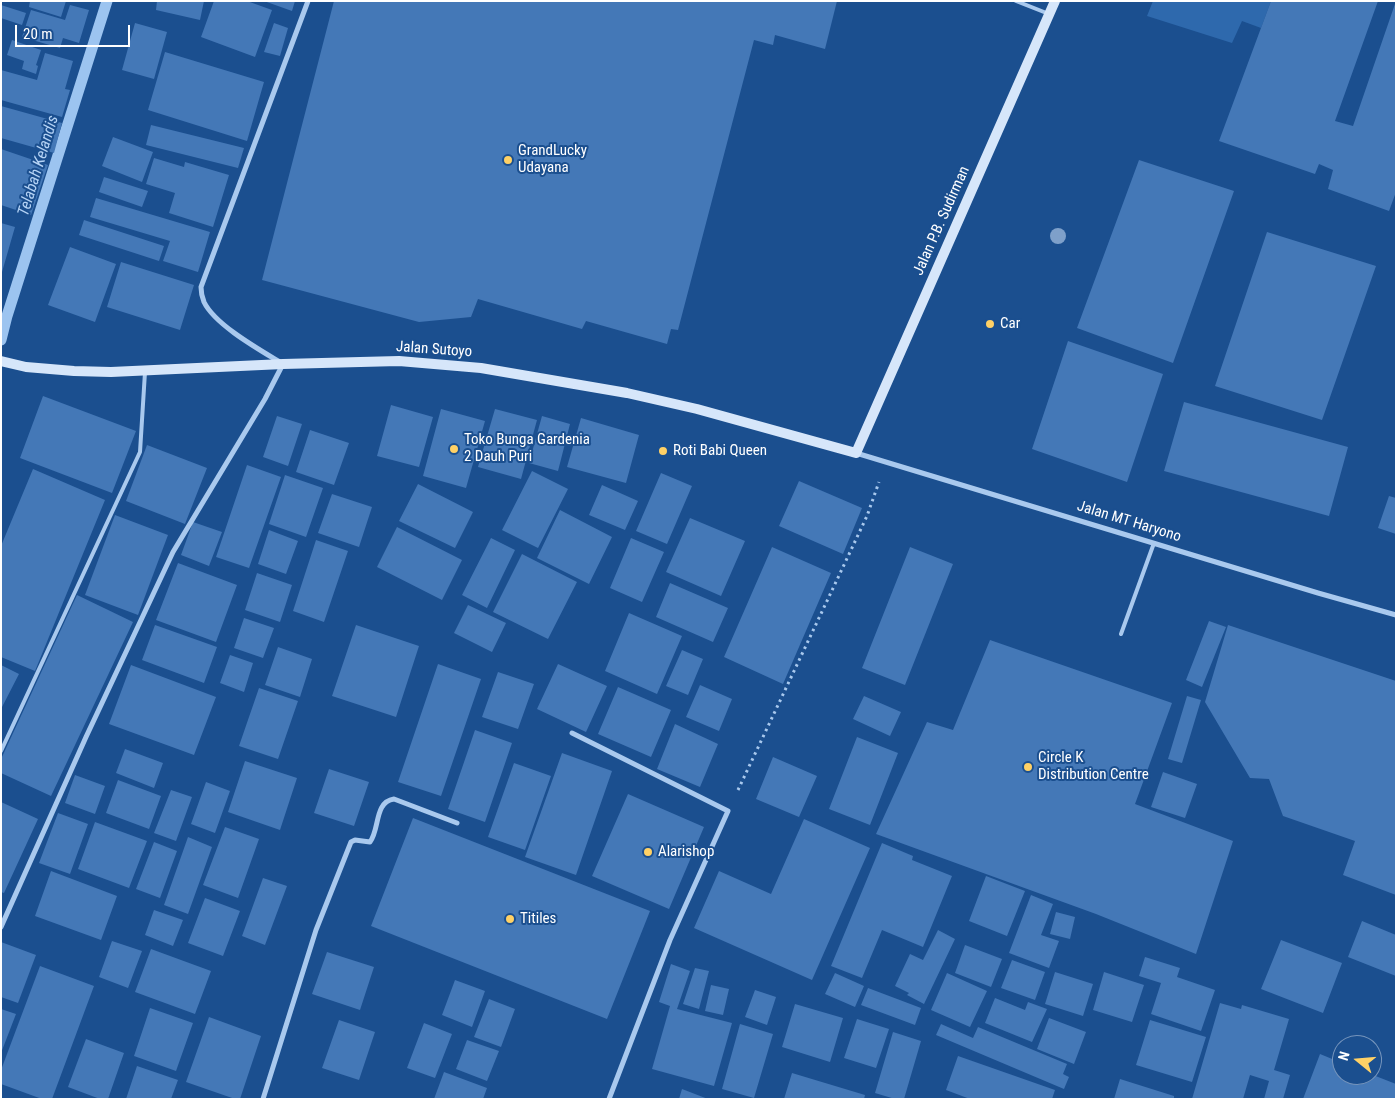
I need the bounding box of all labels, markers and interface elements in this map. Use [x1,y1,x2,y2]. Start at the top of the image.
scale bar [18,15,132,47]
text: 20 m [23,25,53,43]
water label: Telabah Kelandis [15,113,63,219]
place label: GrandLucky Udayana [518,142,587,177]
marker: GrandLucky Udayana [502,154,514,166]
street label: Jalan P.B. Sudirman [910,164,974,278]
place label: Car [1000,315,1020,333]
marker: Car [984,318,996,330]
street label: Jalan Sutoyo [395,338,473,362]
place label: Toko Bunga Gardenia 2 Dauh Puri [464,431,590,466]
place label: Roti Babi Queen [673,442,767,460]
marker: Toko Bunga Gardenia 2 Dauh Puri [448,443,460,455]
marker: Roti Babi Queen [657,445,669,457]
street label: Jalan MT Haryono [1075,498,1183,546]
place label: Circle K Distribution Centre [1038,749,1149,784]
marker: Circle K Distribution Centre [1022,761,1034,773]
place label: Alarishop [658,843,714,861]
marker: Alarishop [642,846,654,858]
place label: Titiles [520,910,556,928]
marker: Titiles [504,913,516,925]
north arrow [1332,1035,1382,1085]
text: N [1335,1049,1353,1062]

